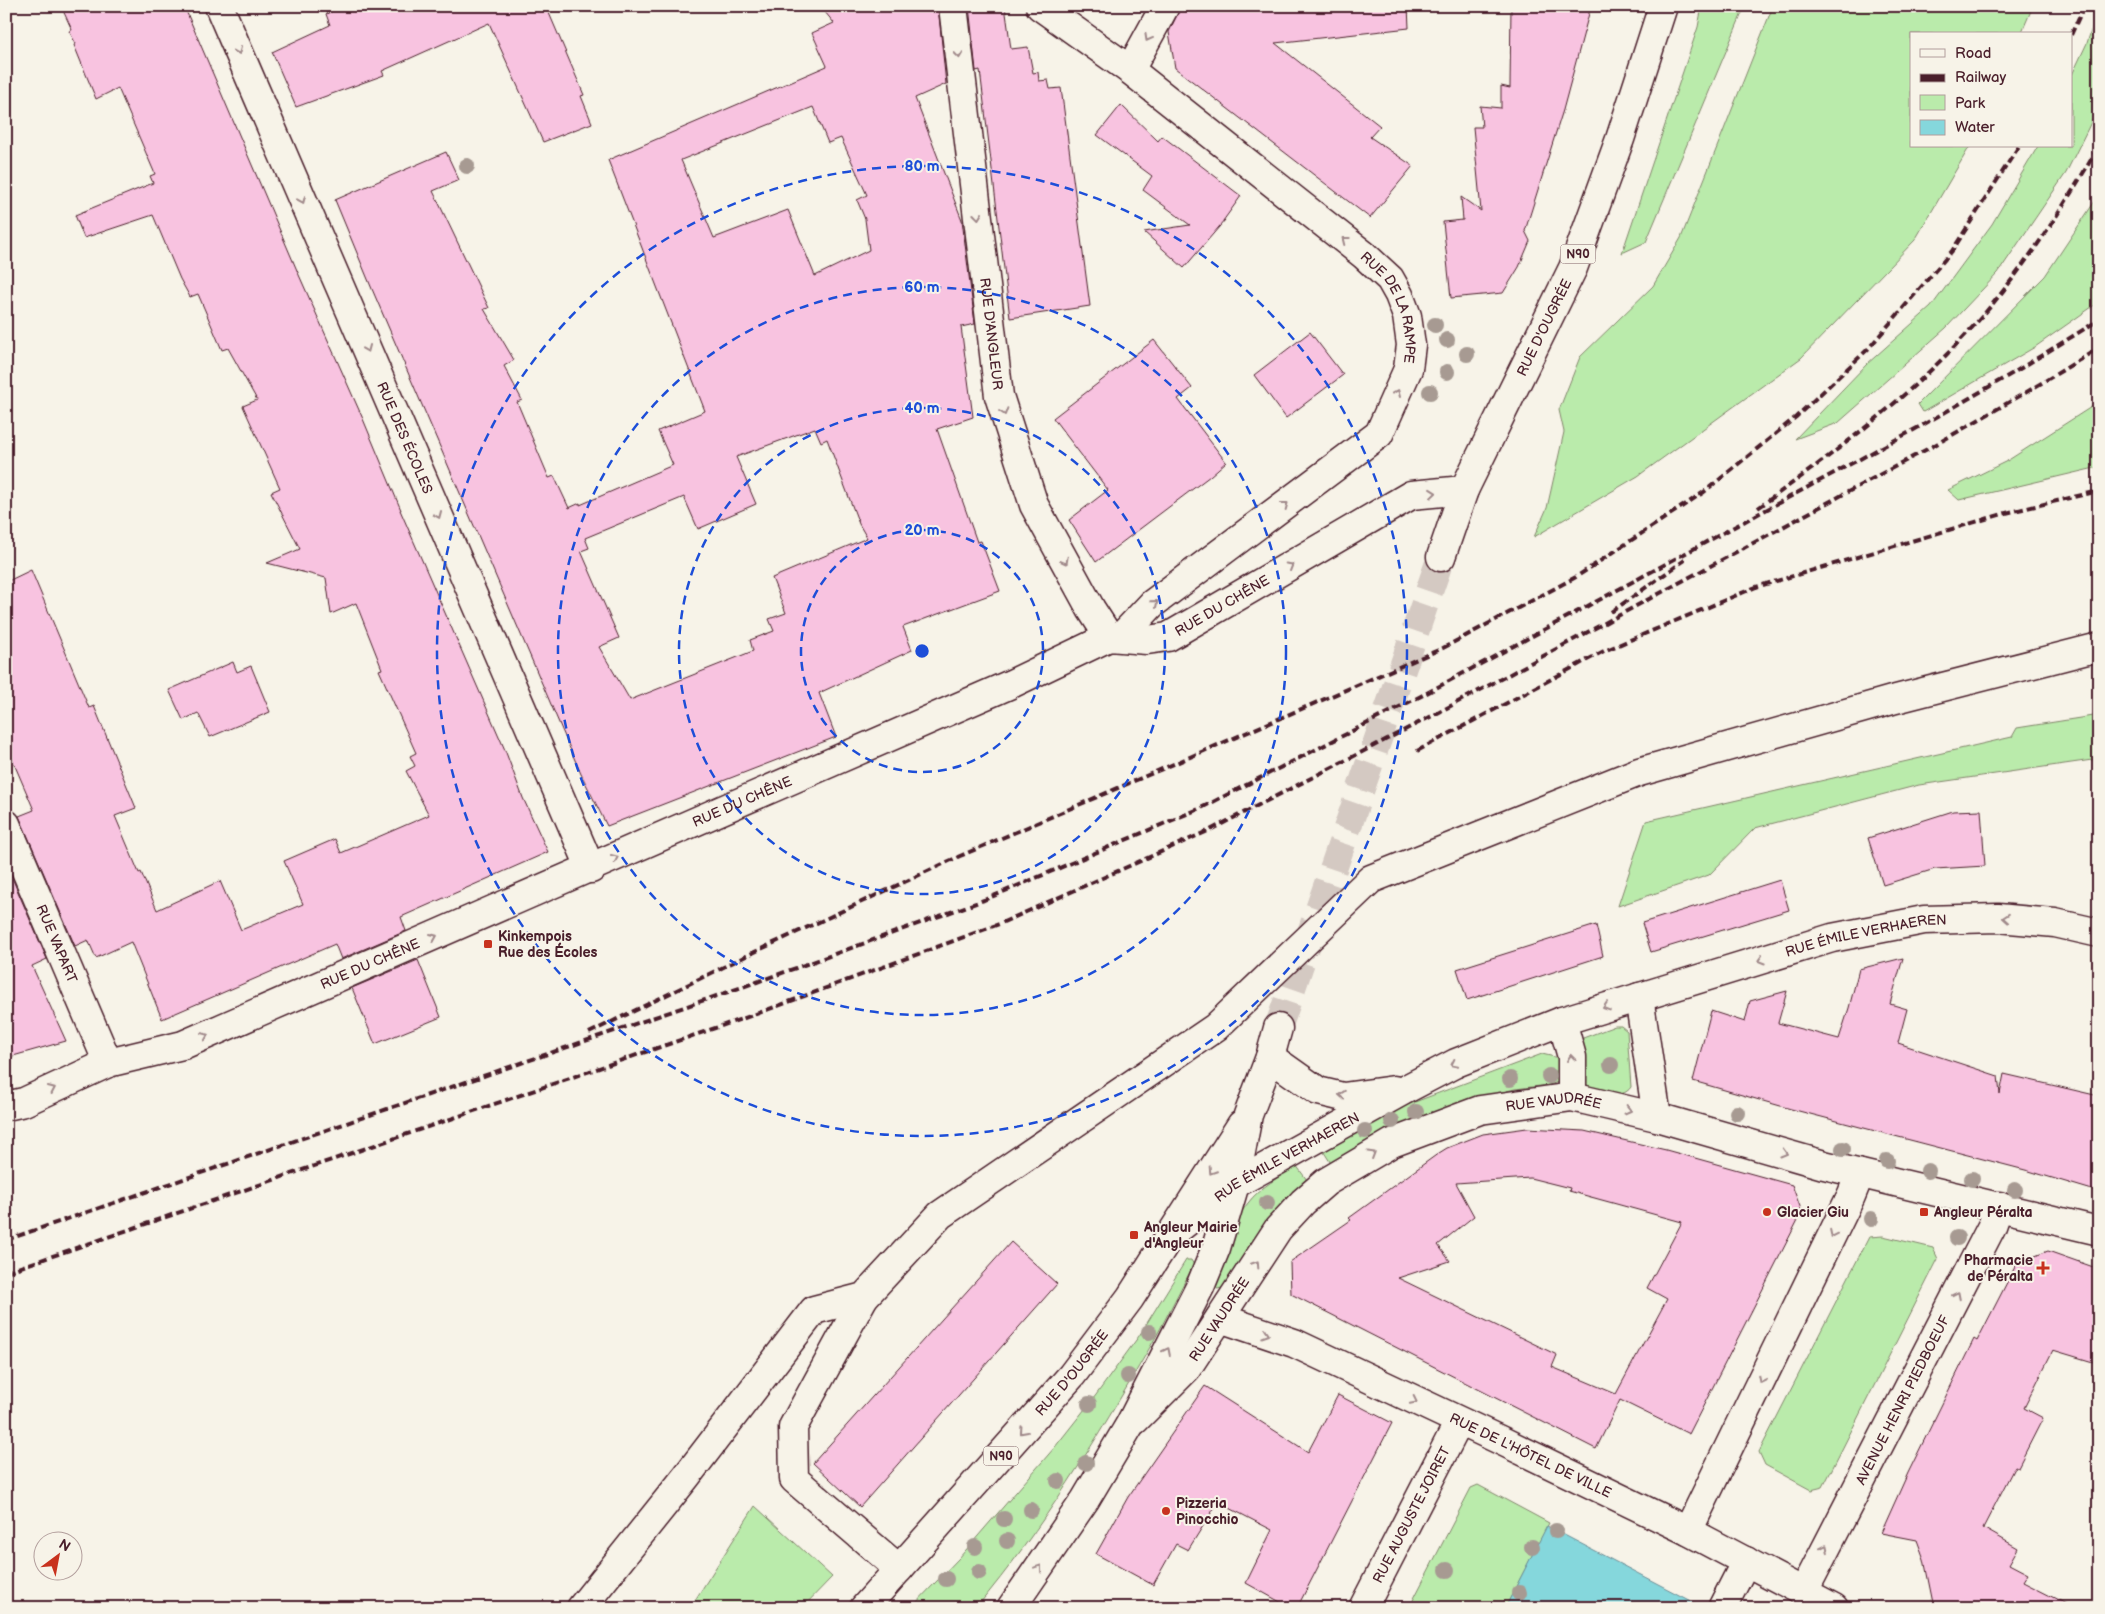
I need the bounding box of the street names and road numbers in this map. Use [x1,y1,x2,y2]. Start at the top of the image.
road number: N90 [1560,244,1596,264]
street label: RUE DE LA RAMPE [1357,248,1419,364]
street label: RUE D'OUGRÉE [1513,276,1575,379]
street label: RUE D'ANGLEUR [976,277,1006,391]
street label: RUE DES ÉCOLES [373,379,436,496]
street label: RUE DU CHÊNE [1172,572,1273,640]
street label: RUE DU CHÊNE [690,773,795,831]
street label: RUE VAPART [32,902,81,986]
street label: RUE ÉMILE VERHAEREN [1783,911,1947,961]
street label: RUE DU CHÊNE [318,935,422,993]
street label: RUE VAUDRÉE [1504,1089,1603,1115]
street label: RUE ÉMILE VERHAEREN [1211,1109,1363,1206]
street label: RUE VAUDRÉE [1186,1274,1253,1365]
street label: AVENUE HENRI PIEDBOEUF [1852,1312,1954,1487]
street label: RUE D'OUGRÉE [1032,1326,1112,1419]
street label: RUE DE L'HÔTEL DE VILLE [1447,1410,1614,1502]
street label: RUE AUGUSTE JOIRET [1369,1443,1454,1586]
road number: N90 [984,1446,1018,1465]

